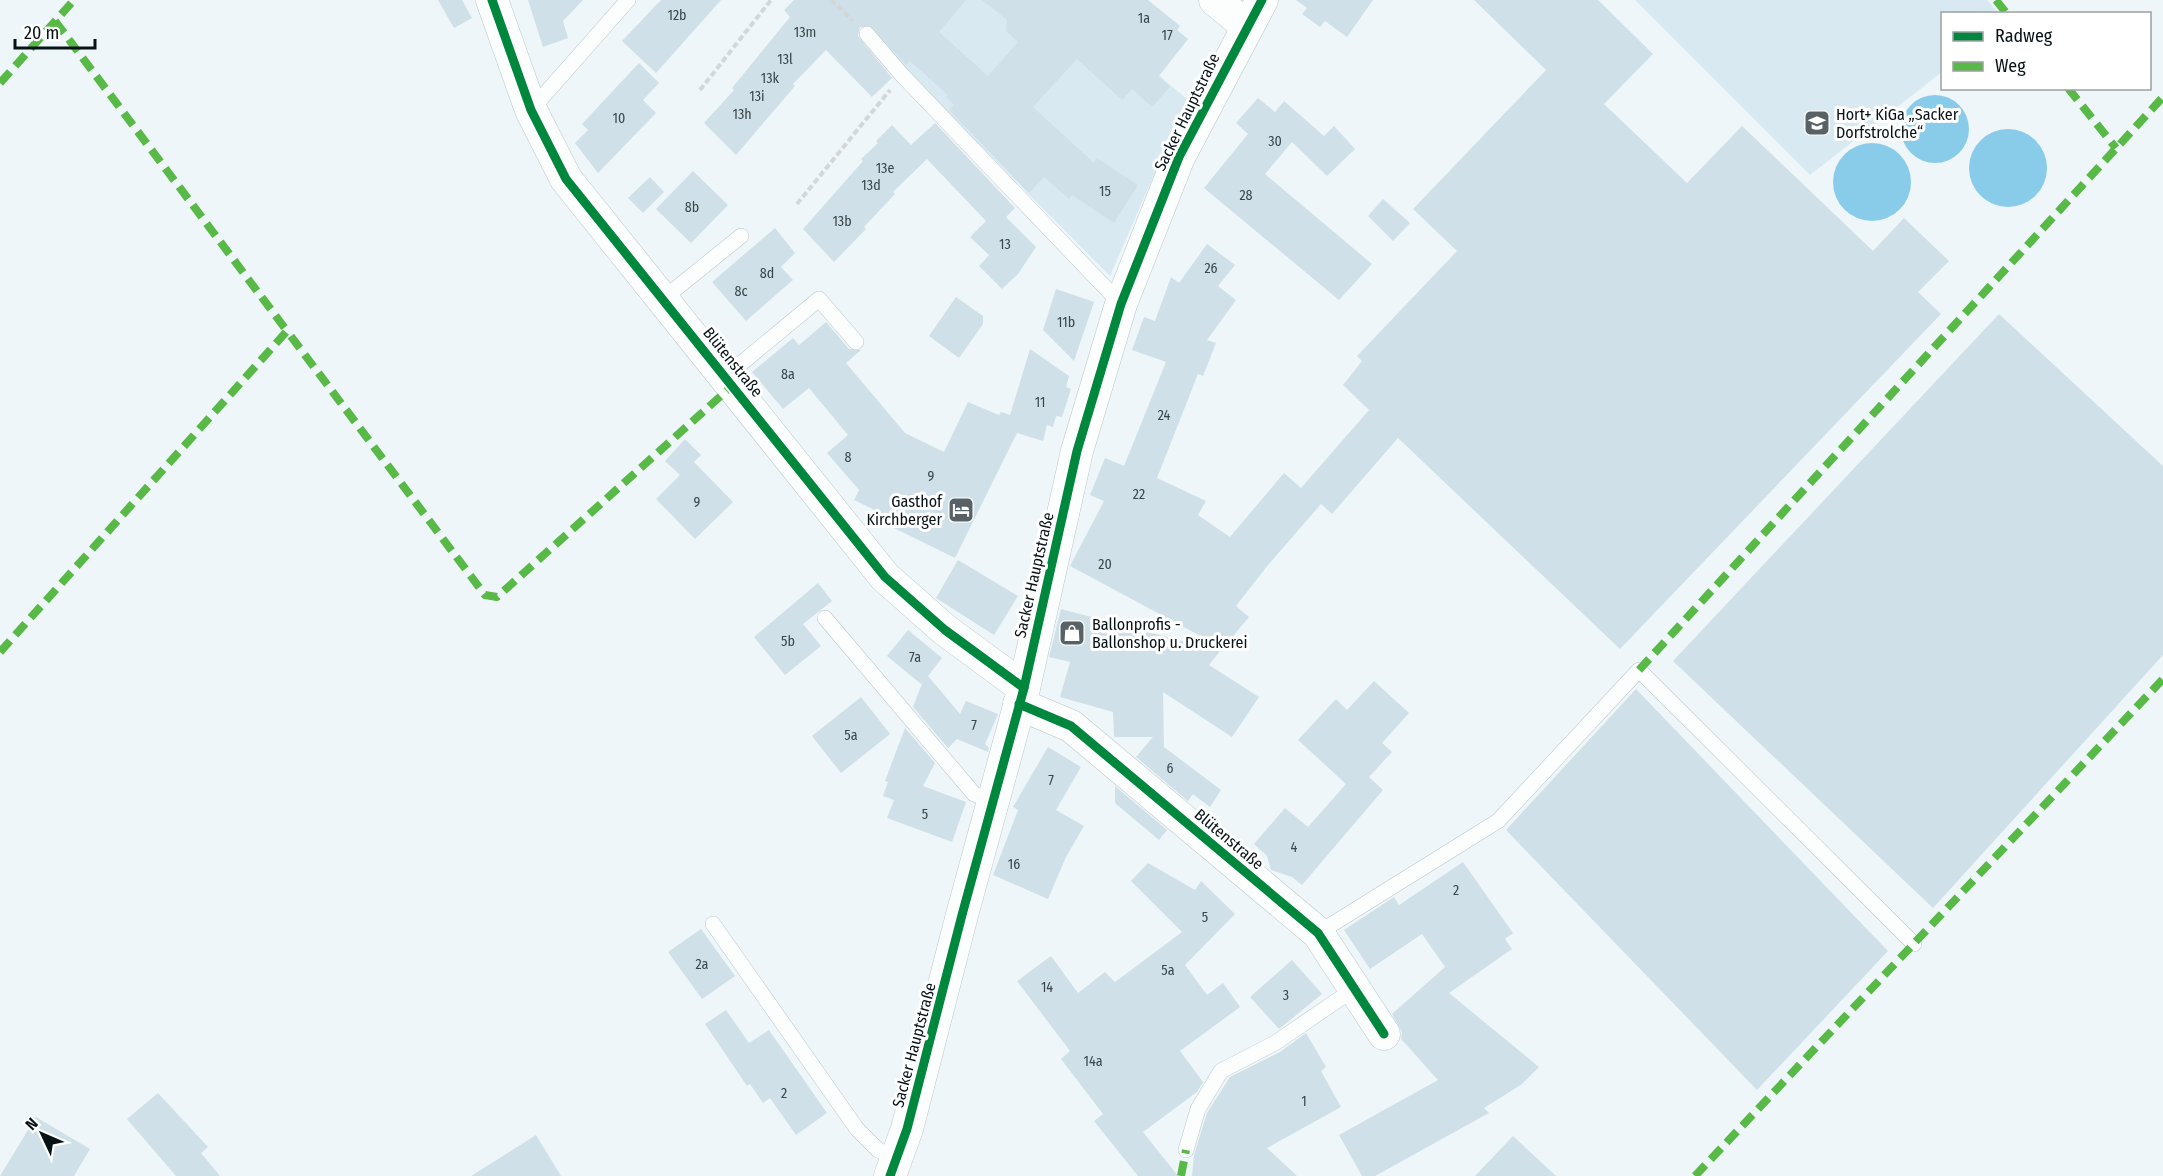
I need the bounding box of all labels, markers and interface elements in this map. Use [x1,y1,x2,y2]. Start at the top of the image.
house number: 12b [667,7,687,24]
house number: 1a [1138,10,1150,27]
scale bar [15,12,94,50]
legend [1941,12,2151,90]
text: 20 m [24,22,59,44]
house number: 13m [794,24,816,41]
text: Radweg [1995,25,2053,47]
house number: 17 [1161,27,1173,44]
street label: Sacker Hauptstraße [1150,50,1224,174]
house number: 13l [777,51,793,68]
text: Weg [1995,55,2026,77]
house number: 13k [761,70,780,87]
house number: 13i [749,88,765,105]
place label: Hort+ KiGa „Sacker Dorfstrolche“ [1836,105,1959,142]
house number: 13h [732,106,752,123]
school or university icon: Hort+ KiGa „Sacker Dorfstrolche“ [1802,108,1832,138]
house number: 10 [613,110,625,127]
house number: 30 [1268,133,1282,150]
house number: 13e [876,160,894,177]
house number: 13d [861,177,881,194]
house number: 15 [1099,183,1111,200]
house number: 28 [1239,187,1253,204]
house number: 8b [685,199,699,216]
house number: 13b [832,213,852,230]
house number: 13 [999,236,1011,253]
house number: 26 [1204,260,1218,277]
house number: 8d [760,265,774,282]
house number: 8c [735,283,748,300]
house number: 11b [1057,314,1075,331]
street label: Blütenstraße [699,323,767,401]
house number: 8a [781,366,795,383]
house number: 11 [1035,394,1045,411]
house number: 24 [1158,407,1171,424]
house number: 8 [845,449,852,466]
house number: 9 [928,468,935,485]
house number: 22 [1133,486,1145,503]
place label: Gasthof Kirchberger [867,492,943,529]
house number: 9 [694,494,701,511]
hotel icon: Gasthof Kirchberger [946,495,976,525]
street label: Sacker Hauptstraße [1010,510,1058,640]
house number: 20 [1098,556,1112,573]
place label: Ballonprofis - Ballonshop u. Druckerei [1092,615,1248,652]
shop icon: Ballonprofis - Ballonshop u. Druckerei [1057,618,1087,648]
house number: 5b [781,633,795,650]
house number: 7a [909,649,921,666]
house number: 7 [971,717,977,734]
house number: 5a [844,727,858,744]
house number: 6 [1167,760,1174,777]
house number: 7 [1048,772,1054,789]
street label: Blütenstraße [1191,805,1267,873]
house number: 5 [922,806,928,823]
house number: 4 [1291,839,1298,856]
house number: 16 [1008,856,1020,873]
house number: 2 [1453,882,1459,899]
house number: 5 [1202,909,1208,926]
house number: 2a [696,956,709,973]
house number: 5a [1161,962,1175,979]
house number: 14 [1041,979,1053,996]
street label: Sacker Hauptstraße [888,980,940,1109]
house number: 3 [1283,987,1289,1004]
house number: 14a [1083,1053,1103,1070]
house number: 2 [781,1085,787,1102]
house number: 1 [1301,1093,1307,1110]
north arrow [12,1104,72,1164]
text: N [21,1114,42,1134]

